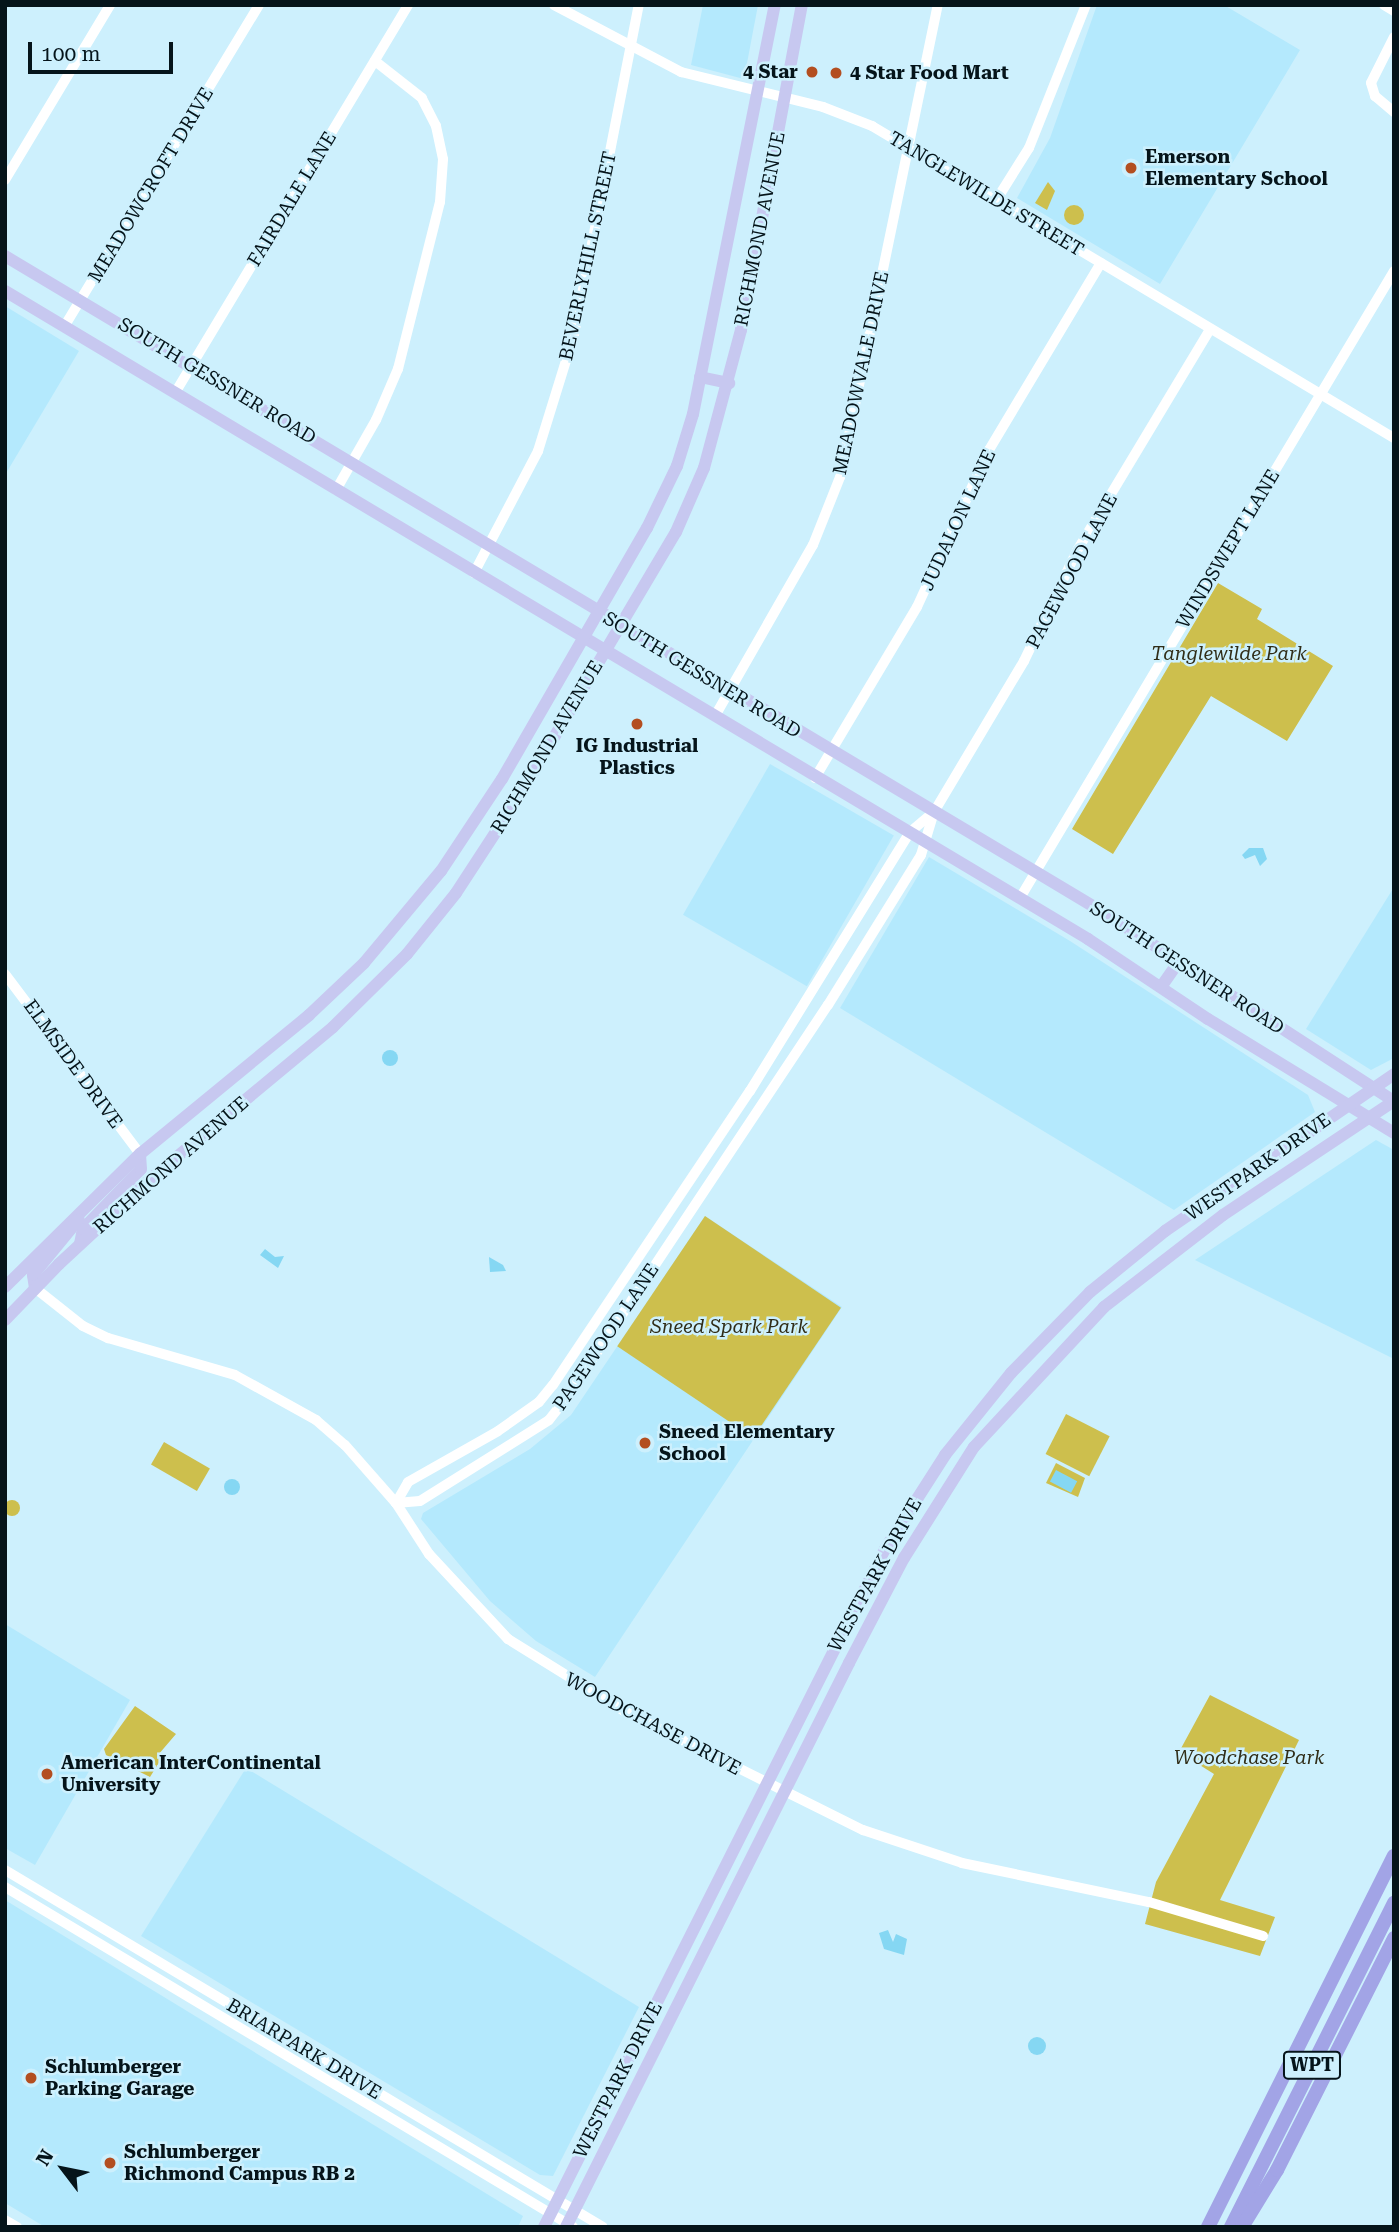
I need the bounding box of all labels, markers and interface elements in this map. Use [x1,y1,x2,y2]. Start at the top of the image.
scale bar [32,28,177,72]
text: 100 m [41,42,101,66]
place label: 4 Star [743,61,798,83]
place label: 4 Star Food Mart [850,62,1009,84]
marker: 4 Star [804,64,820,80]
marker: 4 Star Food Mart [828,65,844,81]
street label: MEADOWCROFT DRIVE [84,83,218,287]
street label: FAIRDALE LANE [243,127,341,271]
street label: TANGLEWILDE STREET [884,127,1088,261]
street label: RICHMOND AVENUE [730,130,790,328]
place label: Emerson Elementary School [1145,146,1328,190]
street label: BEVERLYHILL STREET [555,150,621,362]
marker: Emerson Elementary School [1123,160,1139,176]
street label: MEADOWVALE DRIVE [828,269,894,477]
street label: SOUTH GESSNER ROAD [114,313,320,449]
street label: JUDALON LANE [915,446,1001,594]
street label: WINDSWEPT LANE [1171,465,1285,633]
street label: PAGEWOOD LANE [1021,490,1123,652]
street label: SOUTH GESSNER ROAD [599,607,805,743]
park label: Tanglewilde Park [1151,643,1307,665]
street label: RICHMOND AVENUE [486,656,608,838]
marker: IG Industrial Plastics [629,716,645,732]
place label: IG Industrial Plastics [576,735,698,779]
street label: SOUTH GESSNER ROAD [1086,897,1288,1039]
street label: ELMSIDE DRIVE [19,995,127,1133]
street label: RICHMOND AVENUE [89,1091,253,1239]
street label: WESTPARK DRIVE [1181,1108,1335,1226]
street label: PAGEWOOD LANE [548,1259,664,1415]
park label: Sneed Spark Park [650,1316,808,1338]
place label: Sneed Elementary School [659,1421,835,1465]
marker: Sneed Elementary School [637,1435,653,1451]
street label: WESTPARK DRIVE [823,1494,927,1656]
street label: WOODCHASE DRIVE [561,1668,745,1780]
park label: Woodchase Park [1174,1747,1324,1769]
place label: American InterContinental University [61,1752,321,1796]
marker: American InterContinental University [39,1766,55,1782]
street label: BRIARPARK DRIVE [222,1994,386,2104]
street label: WESTPARK DRIVE [569,1998,667,2162]
road number: WPT [1282,2050,1342,2080]
place label: Schlumberger Parking Garage [45,2056,194,2100]
marker: Schlumberger Parking Garage [23,2070,39,2086]
north arrow [28,2134,98,2204]
place label: Schlumberger Richmond Campus RB 2 [124,2141,355,2185]
text: N [31,2145,58,2170]
marker: Schlumberger Richmond Campus RB 2 [102,2155,118,2171]

